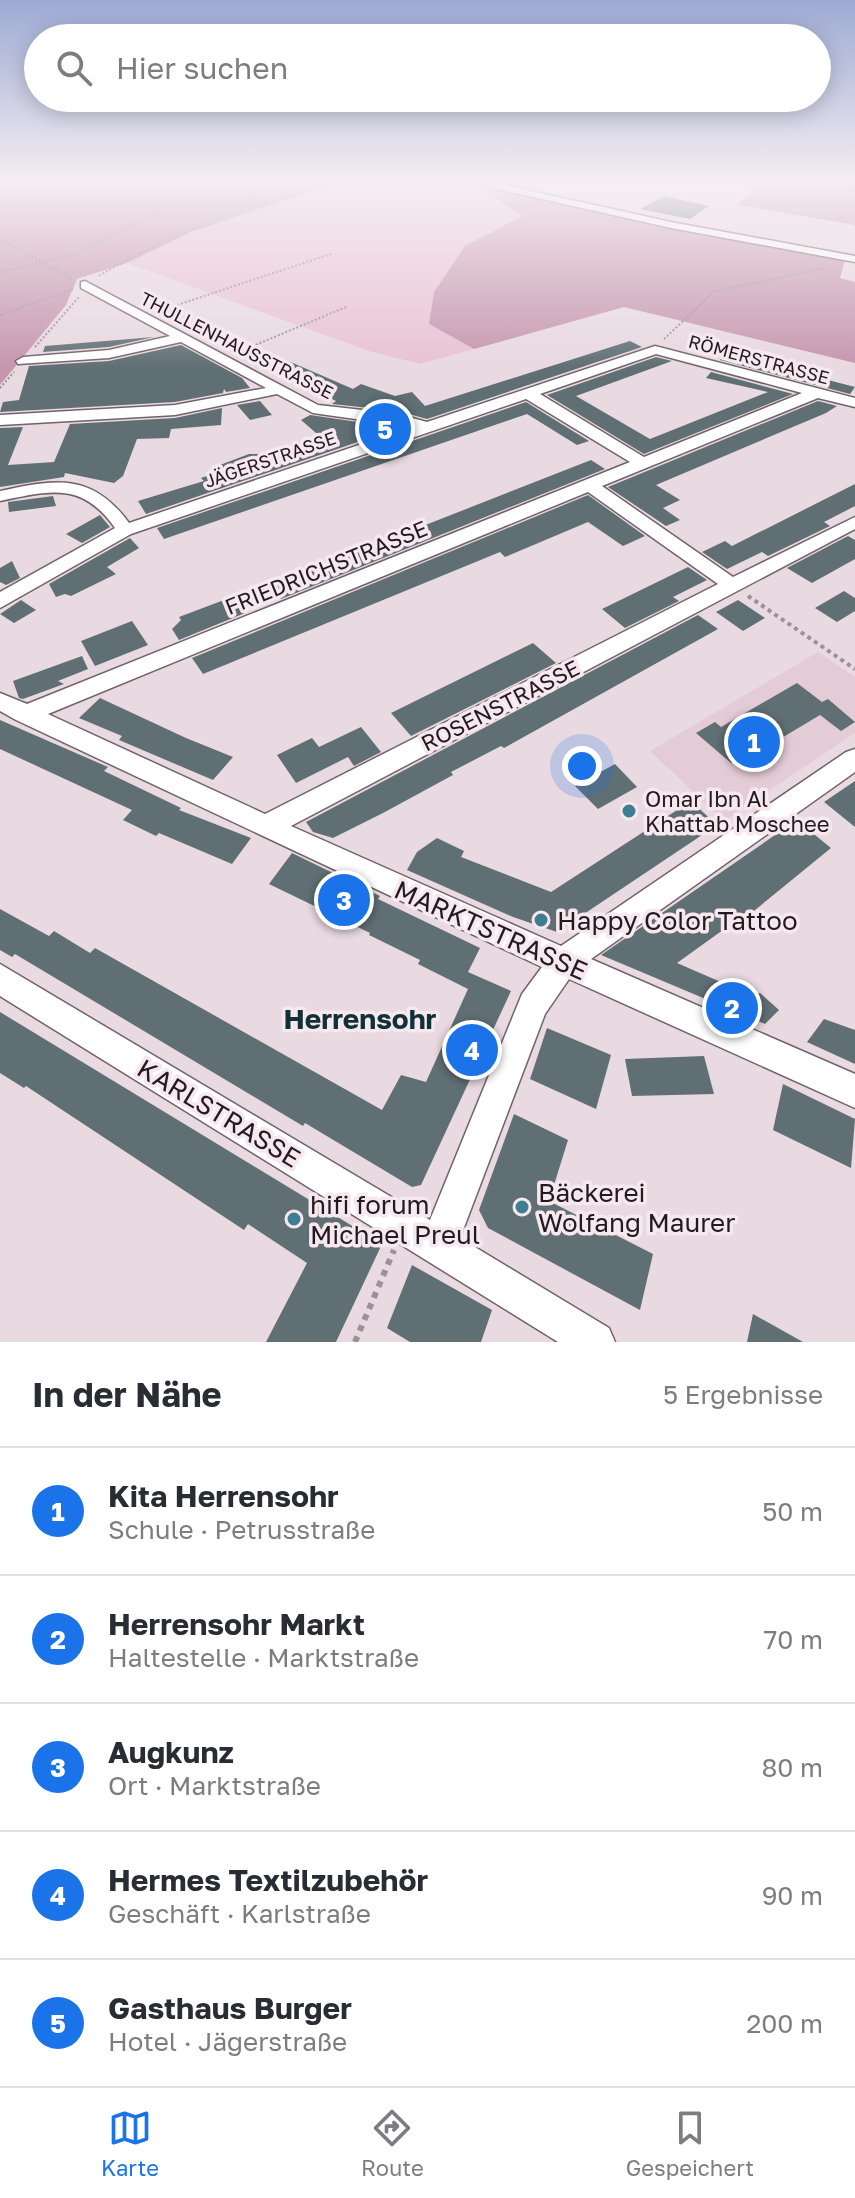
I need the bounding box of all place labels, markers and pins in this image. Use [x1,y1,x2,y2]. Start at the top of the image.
pin: 5 [359,399,411,459]
pin: 1 [728,712,780,772]
place label: Omar Ibn Al Khattab Moschee [645,785,830,837]
marker: Omar Ibn Al Khattab Moschee [620,802,638,820]
pin: 3 [318,870,370,930]
place label: Happy Color Tattoo [557,905,798,936]
marker: Happy Color Tattoo [532,911,550,929]
pin: 2 [706,978,758,1038]
pin: 4 [446,1020,498,1080]
place label: Bäckerei Wolfang Maurer [538,1177,735,1238]
place label: hifi forum Michael Preul [310,1189,480,1250]
marker: Bäckerei Wolfang Maurer [513,1198,531,1216]
marker: hifi forum Michael Preul [285,1210,303,1228]

